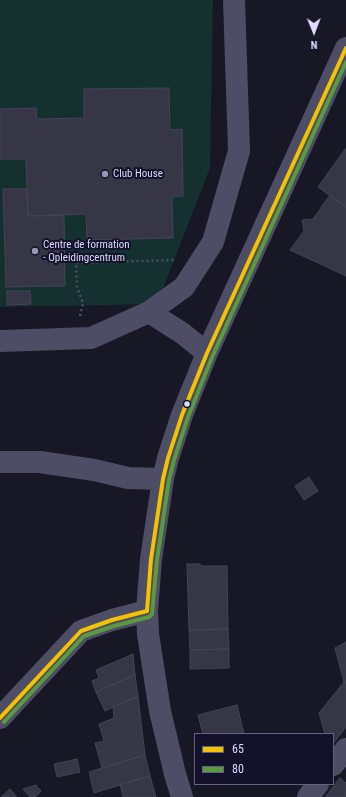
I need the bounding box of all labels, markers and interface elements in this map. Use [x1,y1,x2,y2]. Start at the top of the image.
north arrow [294,12,334,52]
text: N [311,38,318,51]
place label: Club House [113,167,163,181]
marker: Club House [100,169,110,179]
place label: Centre de formation - Opleidingcentrum [43,238,130,264]
marker: Centre de formation - Opleidingcentrum [30,246,40,256]
unlabelled marker [182,399,192,409]
legend [194,733,334,785]
text: 65 [232,742,244,756]
text: 80 [232,762,244,776]

